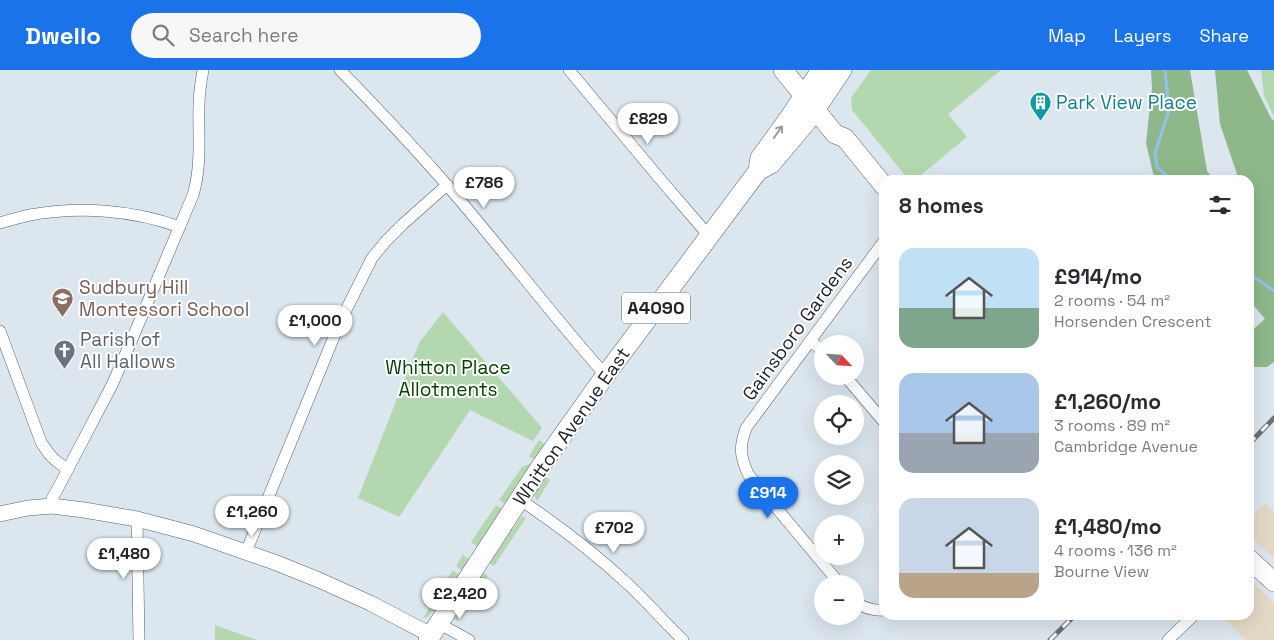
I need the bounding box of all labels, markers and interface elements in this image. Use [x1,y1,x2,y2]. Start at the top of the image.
search box [131,13,481,58]
text: Dwello [25,20,101,51]
icon: search [149,21,177,49]
text: Search here [189,23,299,48]
text: Map [1048,24,1086,47]
text: Layers [1114,24,1171,47]
text: Share [1199,24,1249,47]
building icon: Park View Place [1028,90,1052,121]
place label: Park View Place [1056,90,1197,115]
pin: £829 [618,102,678,145]
text: £829 [628,108,668,129]
one-way arrow [773,125,783,139]
pin: £786 [454,166,514,209]
text: £786 [465,172,503,193]
icon: filters [1206,191,1234,219]
text: 8 homes [899,192,984,219]
street label: Gainsboro Gardens [737,251,858,405]
text: £914/mo [1054,263,1142,290]
icon: home [939,268,999,328]
place label: Sudbury Hill Montessori School [79,275,249,322]
school or university icon: Sudbury Hill Montessori School [51,286,75,317]
text: 2 rooms · 54 m² [1054,290,1170,311]
road number: A4090 [622,292,690,324]
pin: £1,000 [274,304,356,347]
text: £1,000 [288,310,342,331]
text: Horsenden Crescent [1054,311,1212,332]
place label: Parish of All Hallows [80,327,176,374]
north arrow [814,335,864,385]
map controls [814,335,864,625]
church icon: Parish of All Hallows [52,338,76,369]
street label: Whitton Avenue East [507,342,636,510]
park label: Whitton Place Allotments [385,355,511,402]
text: £1,260/mo [1054,388,1161,415]
icon: home [939,393,999,453]
button: locate [814,395,864,445]
text: 3 rooms · 89 m² [1054,415,1170,436]
text: Cambridge Avenue [1054,436,1198,457]
button: layers [814,455,864,505]
pin: £914 [738,476,798,519]
text: £914 [749,482,787,503]
pin: £1,260 [211,496,293,538]
text: £1,260 [226,501,278,522]
pin: £702 [584,512,644,554]
text: £1,480/mo [1054,513,1162,540]
button: + [814,515,864,565]
text: £702 [595,517,633,538]
icon: home [939,518,999,578]
pin: £1,480 [83,538,165,580]
text: 4 rooms · 136 m² [1054,540,1177,561]
text: £1,480 [98,543,150,564]
text: Bourne View [1054,561,1149,582]
button: − [814,575,864,625]
pin: £2,420 [419,578,501,620]
text: £2,420 [433,583,487,604]

